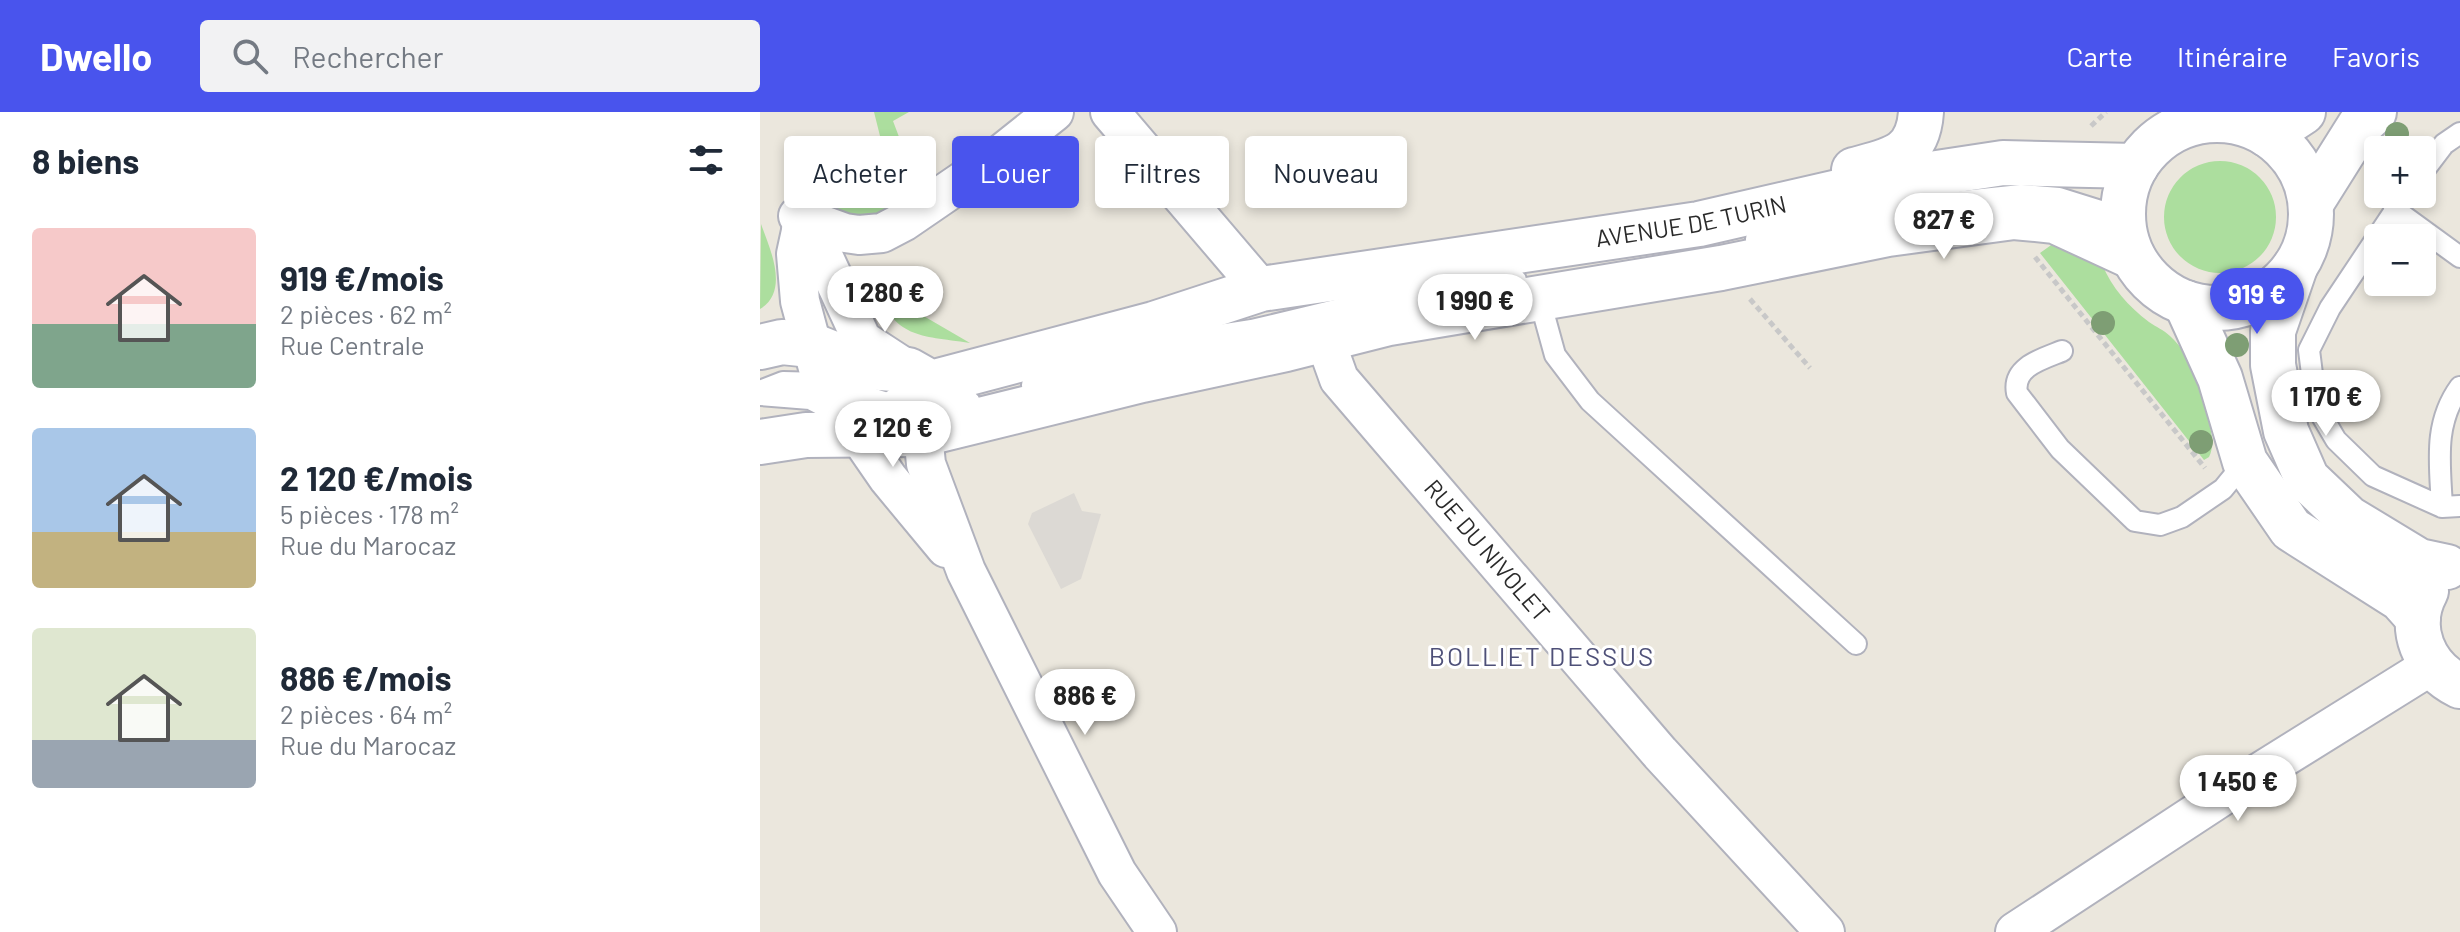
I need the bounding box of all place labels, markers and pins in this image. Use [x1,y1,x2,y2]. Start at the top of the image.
pin: 827 € [1888,193,2000,261]
pin: 1 280 € [811,266,959,334]
pin: 919 € [2201,268,2313,336]
pin: 1 990 € [1401,274,1549,342]
pin: 1 170 € [2252,370,2400,438]
pin: 2 120 € [819,401,967,469]
pin: 886 € [1029,669,1141,737]
pin: 1 450 € [2164,755,2312,823]

